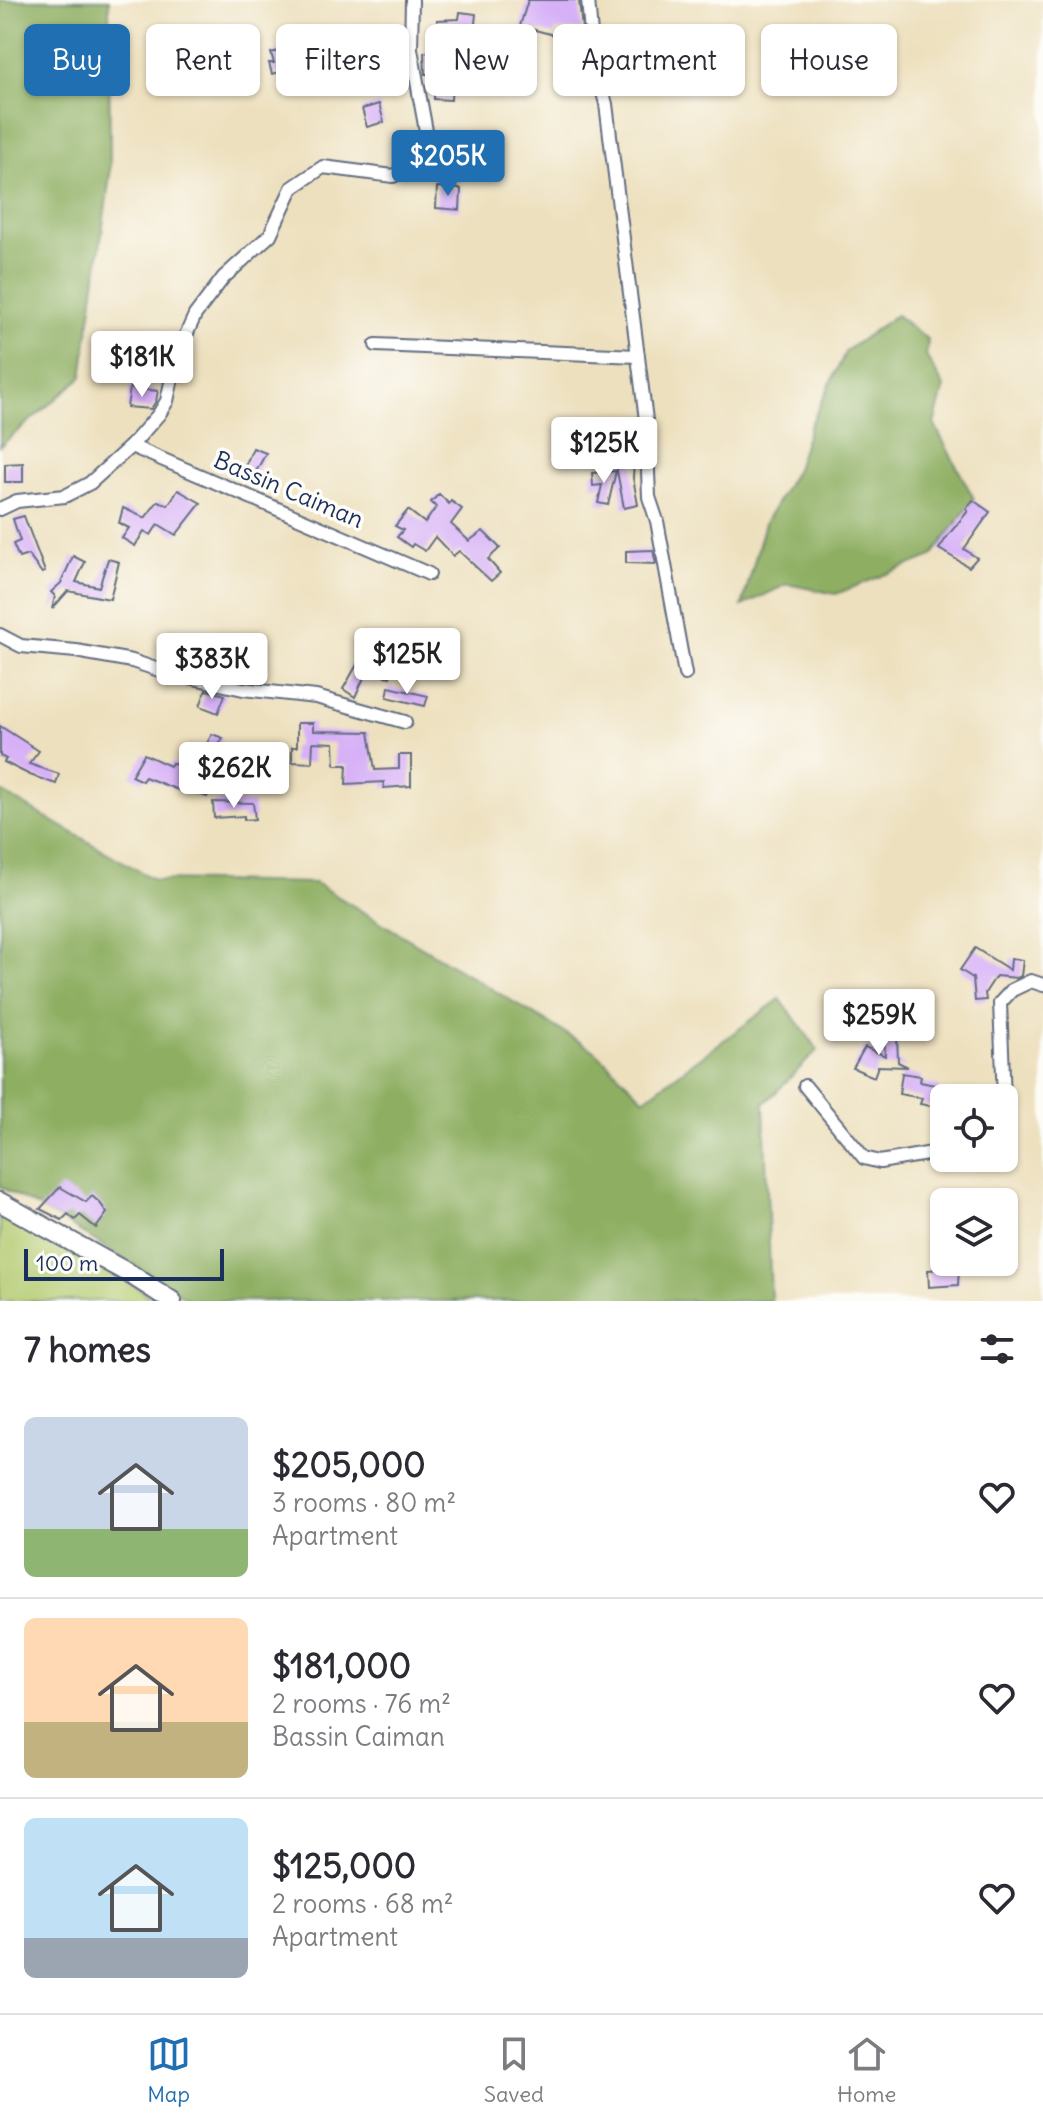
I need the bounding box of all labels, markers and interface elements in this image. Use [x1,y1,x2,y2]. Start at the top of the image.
chip: Buy [24,24,130,96]
chip: Rent [146,24,260,96]
chip: Filters [276,24,409,96]
chip: New [425,24,537,96]
chip: Apartment [553,24,745,96]
chip: House [761,24,897,96]
pin: $205K [392,130,504,198]
text: $205K [410,139,486,172]
pin: $181K [86,331,198,399]
text: $181K [109,340,175,373]
pin: $125K [548,417,660,485]
text: $125K [569,426,639,459]
street label: Bassin Caiman [210,444,368,534]
pin: $125K [351,628,463,696]
pin: $383K [156,633,268,701]
text: $125K [372,637,442,670]
text: $383K [175,642,249,675]
pin: $262K [178,742,290,810]
text: $262K [197,751,271,784]
pin: $259K [823,989,935,1057]
text: $259K [842,998,916,1031]
map controls [930,1084,1018,1276]
button: locate [930,1084,1018,1172]
button: layers [930,1188,1018,1276]
scale bar [24,1245,224,1281]
text: 100 m [36,1249,98,1277]
icon: filters [975,1327,1019,1371]
text: 7 homes [24,1328,151,1371]
text: $205,000 [272,1443,426,1486]
icon: home [88,1449,184,1545]
icon: heart [975,1475,1019,1519]
text: 3 rooms · 80 m² [272,1486,456,1519]
text: Apartment [272,1519,398,1552]
text: $181,000 [272,1644,411,1687]
icon: home [88,1650,184,1746]
icon: heart [975,1676,1019,1720]
text: 2 rooms · 76 m² [272,1687,451,1720]
text: Bassin Caiman [272,1720,445,1753]
text: $125,000 [272,1844,416,1887]
icon: home [88,1850,184,1946]
icon: heart [975,1876,1019,1920]
text: 2 rooms · 68 m² [272,1887,454,1920]
text: Apartment [272,1920,398,1953]
tab: Map [147,2032,191,2108]
tab: Saved [484,2032,544,2108]
tab: Home [837,2032,896,2108]

